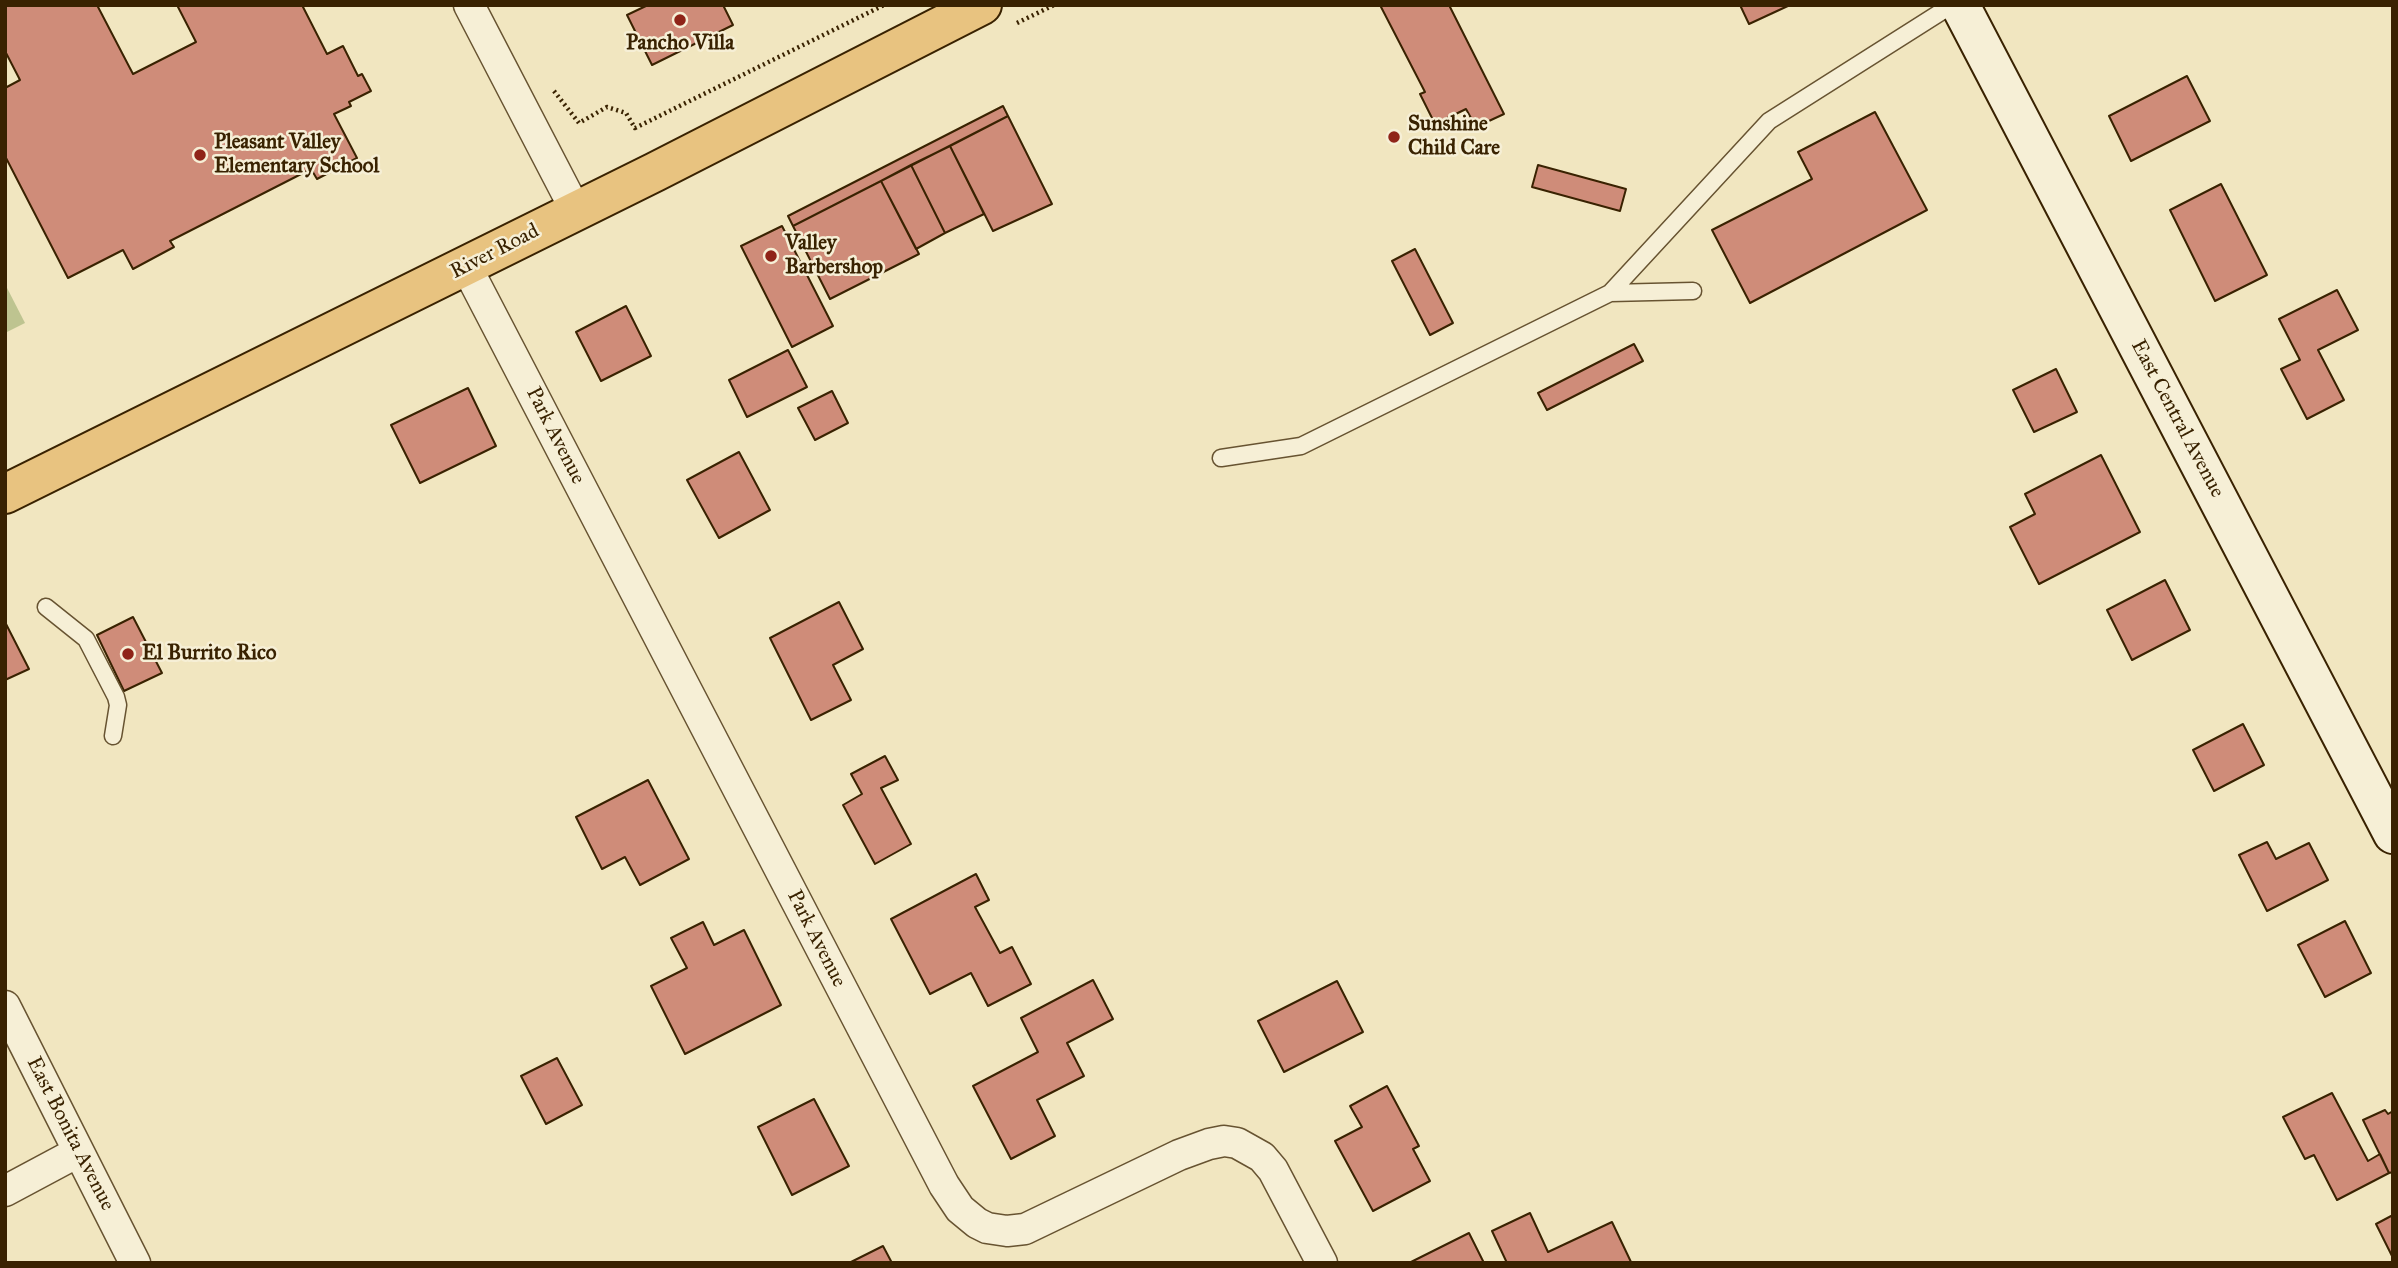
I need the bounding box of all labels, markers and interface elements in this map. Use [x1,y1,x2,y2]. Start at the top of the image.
marker: Pancho Villa [672,12,688,28]
place label: Pancho Villa [626,31,734,57]
place label: Sunshine Child Care [1408,112,1500,162]
marker: Sunshine Child Care [1386,129,1402,145]
place label: Pleasant Valley Elementary School [214,130,379,180]
marker: Pleasant Valley Elementary School [192,147,208,163]
street label: River Road [446,219,544,285]
place label: Valley Barbershop [785,231,883,281]
marker: Valley Barbershop [763,248,779,264]
street label: East Central Avenue [2125,336,2229,502]
street label: Park Avenue [520,383,590,489]
place label: El Burrito Rico [142,641,277,667]
marker: El Burrito Rico [120,646,136,662]
street label: Park Avenue [781,886,851,992]
street label: East Bonita Avenue [20,1053,120,1215]

